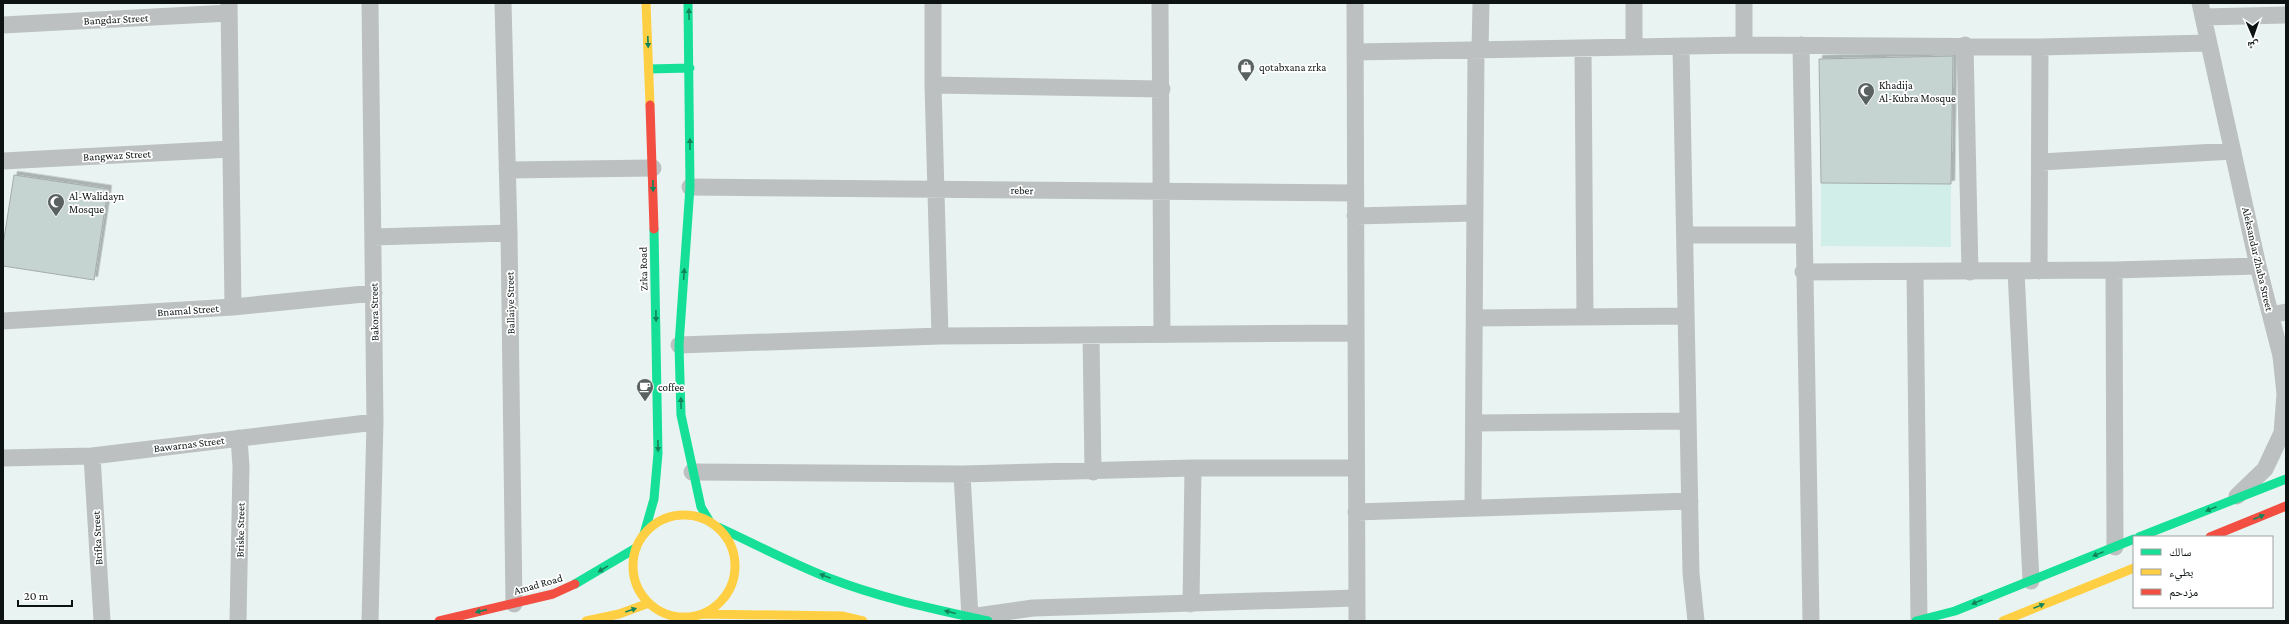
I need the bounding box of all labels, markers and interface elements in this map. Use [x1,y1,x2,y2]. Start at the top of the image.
one-way arrow [685,8,692,20]
street label: Bangdar Street [83,11,149,28]
north arrow [2233,16,2273,56]
one-way arrow [645,36,651,49]
text: ش [2247,38,2259,52]
shop icon: qotabxana zrka [1236,57,1256,82]
place label: qotabxana zrka [1259,61,1326,74]
place label: Khadija Al-Kubra Mosque [1879,79,1956,105]
mosque icon: Khadija Al-Kubra Mosque [1856,81,1876,106]
one-way arrow [687,137,693,150]
street label: Bangwaz Street [83,147,152,164]
one-way arrow [650,180,656,193]
street label: reber [1010,184,1034,196]
place label: Al-Walidayn Mosque [69,190,124,216]
mosque icon: Al-Walidayn Mosque [46,192,66,217]
street label: Aleksandar Zhaba Street [2240,206,2276,313]
street label: Zrka Road [637,247,649,291]
one-way arrow [680,268,687,280]
street label: Ballaiye Street [503,271,518,334]
street label: Bakora Street [367,282,381,341]
street label: Bnamal Street [157,302,220,318]
one-way arrow [652,310,659,322]
cafe icon: coffee [635,377,655,402]
place label: coffee [658,381,684,393]
one-way arrow [677,397,684,409]
street label: Bawarnas Street [153,434,225,454]
one-way arrow [655,440,661,453]
street label: Briske Street [234,502,246,558]
one-way arrow [2204,506,2216,512]
street label: Brifka Street [90,510,104,565]
one-way arrow [2254,514,2265,520]
legend [2133,536,2273,608]
text: سالك [2169,545,2191,559]
one-way arrow [2091,551,2103,557]
one-way arrow [598,565,608,573]
text: بطيء [2169,565,2193,582]
street label: Amad Road [512,571,564,597]
one-way arrow [818,573,830,579]
scale bar [18,582,72,608]
text: مزدحم [2169,585,2198,600]
text: 20 m [24,589,49,603]
one-way arrow [1971,600,1983,606]
one-way arrow [2033,603,2045,609]
one-way arrow [626,606,638,612]
one-way arrow [944,608,956,614]
one-way arrow [475,609,487,615]

